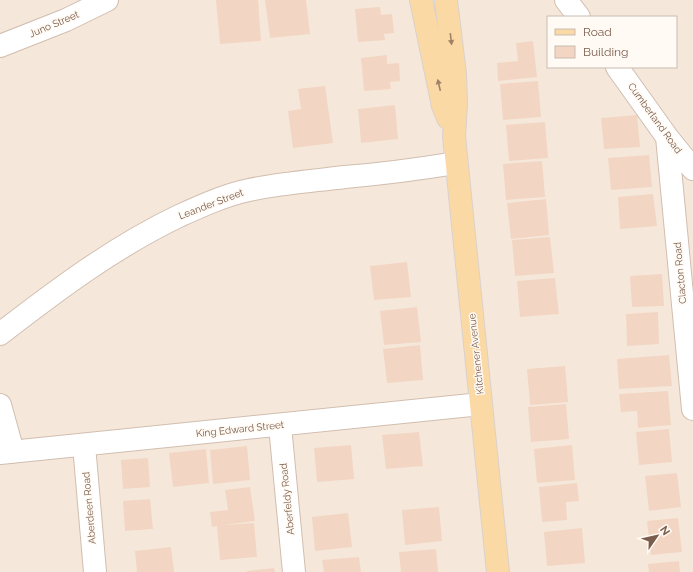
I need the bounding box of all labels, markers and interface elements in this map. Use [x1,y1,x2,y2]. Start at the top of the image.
street label: Juno Street [28,8,81,39]
legend [547,16,677,68]
text: Road [583,25,612,39]
one-way arrow [447,33,454,45]
text: Building [583,45,629,59]
one-way arrow [435,79,441,92]
street label: Cumberland Road [626,81,684,155]
street label: Leander Street [177,186,246,221]
street label: Clacton Road [672,242,688,304]
street label: Kitchener Avenue [466,313,486,395]
street label: King Edward Street [195,419,285,439]
street label: Aberfeldy Road [278,463,296,535]
street label: Aberdeen Road [80,471,98,545]
north arrow [637,516,677,556]
text: N [657,524,673,538]

